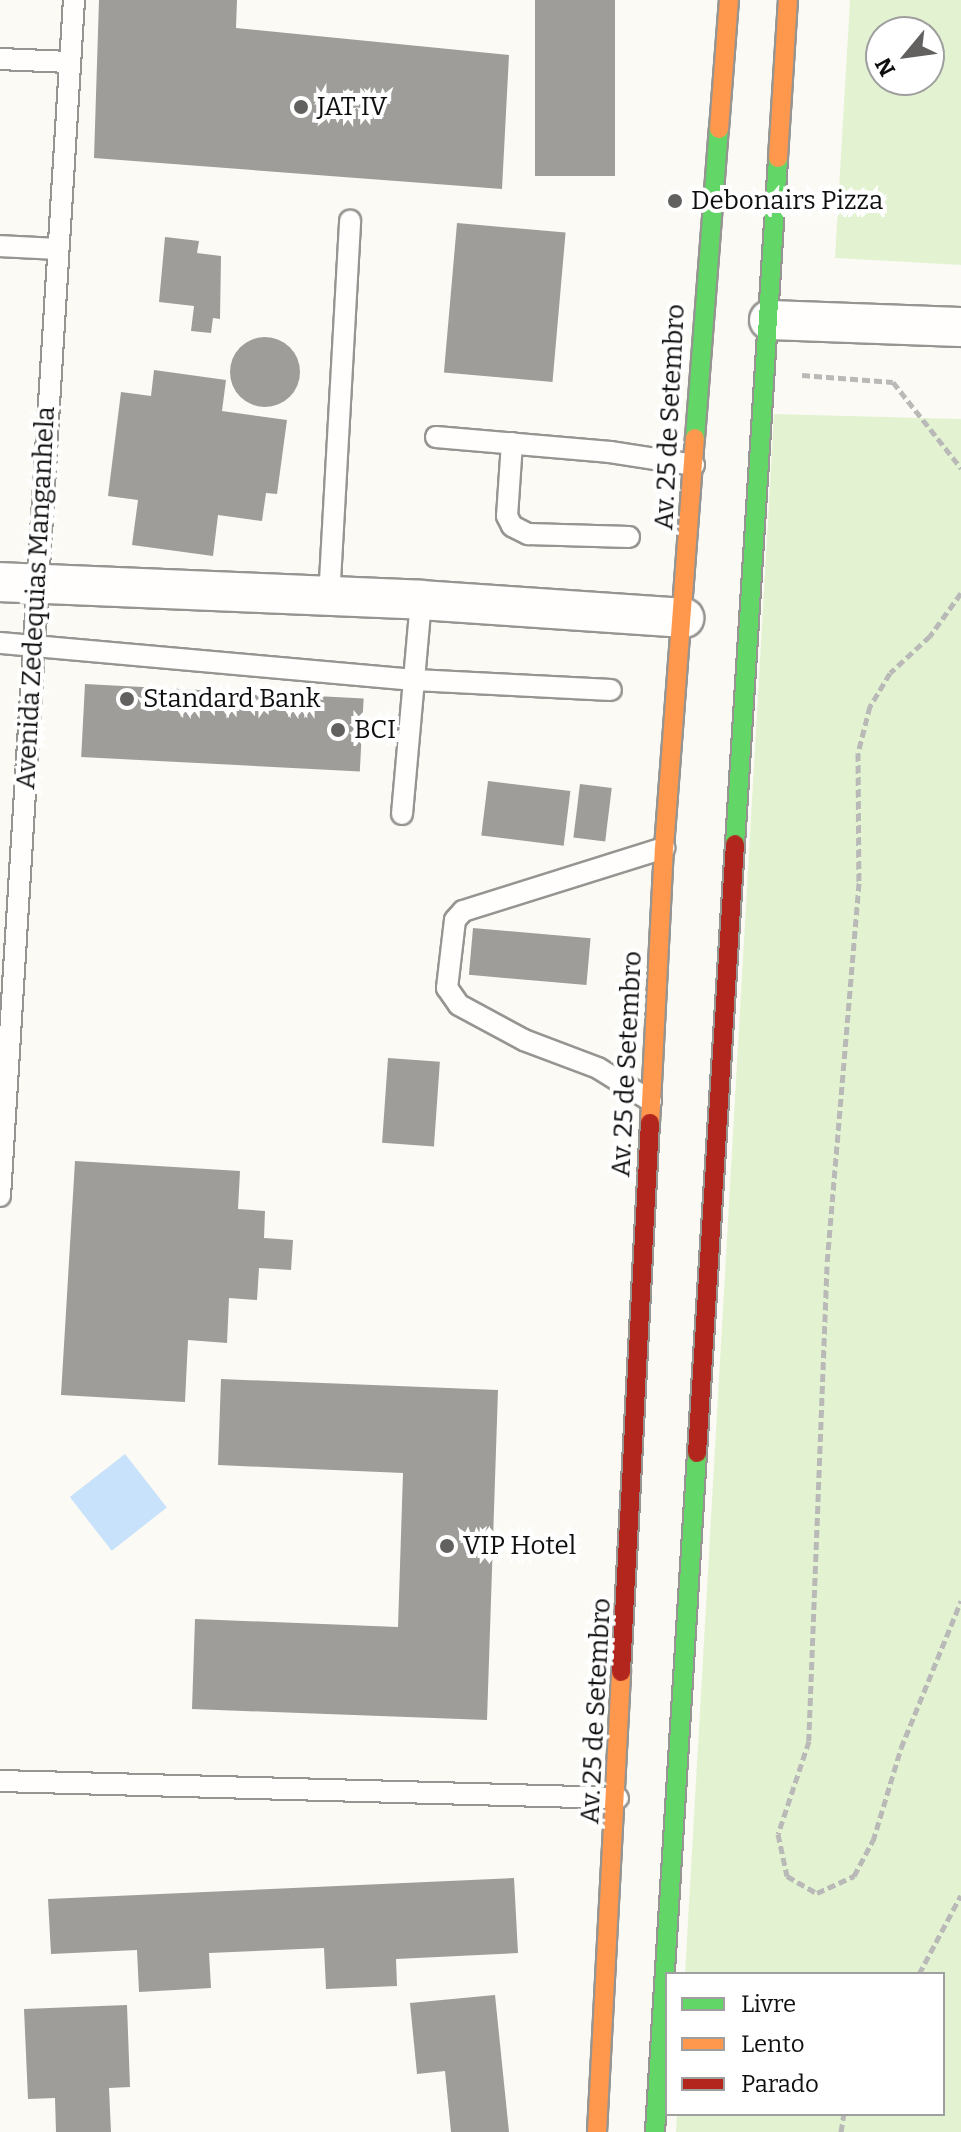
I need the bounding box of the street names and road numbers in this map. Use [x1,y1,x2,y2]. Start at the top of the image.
street label: Av. 25 de Setembro [649,303,691,531]
street label: Avenida Zedequias Manganhela [10,406,62,790]
street label: Av. 25 de Setembro [606,950,648,1178]
street label: Av. 25 de Setembro [575,1597,617,1825]

